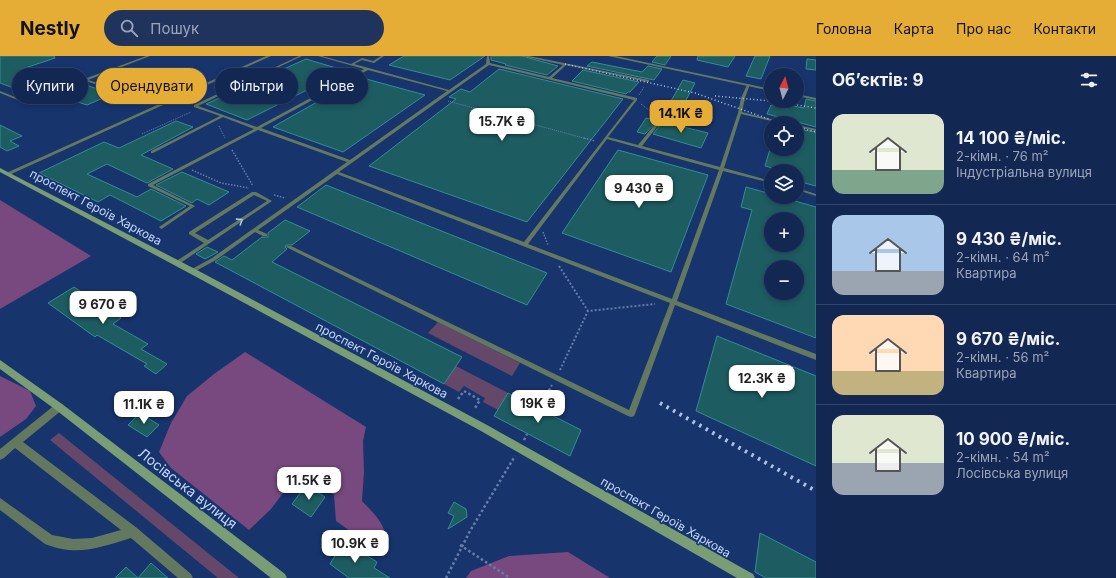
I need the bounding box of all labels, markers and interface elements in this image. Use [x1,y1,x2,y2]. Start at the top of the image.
search box [104,10,384,46]
text: Nestly [20,17,80,40]
icon: search [118,17,140,39]
text: Пошук [150,19,199,38]
text: Головна [816,20,872,37]
text: Карта [894,20,934,37]
text: Про нас [956,20,1011,37]
text: Контакти [1033,20,1096,37]
chip: Купити [12,68,88,104]
chip: Орендувати [96,68,207,104]
chip: Фільтри [215,68,298,104]
chip: Нове [306,68,368,104]
north arrow [764,68,804,108]
map controls [764,68,804,300]
icon: filters [1078,69,1100,91]
text: Об’єктів: 9 [832,70,924,90]
pin: 14.1K ₴ [644,100,718,134]
text: 14.1K ₴ [659,105,703,121]
pin: 15.7K ₴ [465,108,539,142]
text: 15.7K ₴ [478,113,526,129]
button: locate [764,116,804,156]
text: 14 100 ₴/міс. [956,128,1066,148]
icon: home [864,130,912,178]
text: 2-кімн. · 76 m² [956,148,1049,164]
button: layers [764,164,804,204]
text: Індустріальна вулиця [956,164,1092,180]
street label: проспект Героїв Харкова [27,166,165,248]
pin: 9 430 ₴ [602,175,676,209]
text: 9 430 ₴ [614,180,664,196]
button: + [764,212,804,252]
one-way arrow [236,218,243,225]
text: 9 430 ₴/міс. [956,229,1062,249]
icon: home [864,231,912,279]
text: 2-кімн. · 64 m² [956,249,1050,265]
button: − [764,260,804,300]
text: Квартира [956,265,1017,281]
pin: 9 670 ₴ [66,291,140,325]
text: 9 670 ₴ [79,296,127,312]
street label: проспект Героїв Харкова [313,319,451,401]
text: 9 670 ₴/міс. [956,329,1060,349]
icon: home [864,331,912,379]
text: 2-кімн. · 56 m² [956,349,1049,365]
pin: 12.3K ₴ [725,365,799,399]
text: Квартира [956,365,1017,381]
text: 12.3K ₴ [738,370,786,386]
pin: 19K ₴ [510,390,566,424]
pin: 11.1K ₴ [107,391,181,425]
text: 19K ₴ [520,395,556,411]
text: 11.1K ₴ [123,396,165,412]
text: 10 900 ₴/міс. [956,429,1070,449]
icon: home [864,431,912,479]
street label: Лосівська вулиця [135,444,241,532]
text: 2-кімн. · 54 m² [956,449,1050,465]
text: Лосівська вулиця [956,465,1068,481]
pin: 11.5K ₴ [272,467,346,501]
text: 11.5K ₴ [286,472,332,488]
street label: проспект Героїв Харкова [598,474,734,560]
pin: 10.9K ₴ [318,530,392,564]
text: 10.9K ₴ [331,535,379,551]

